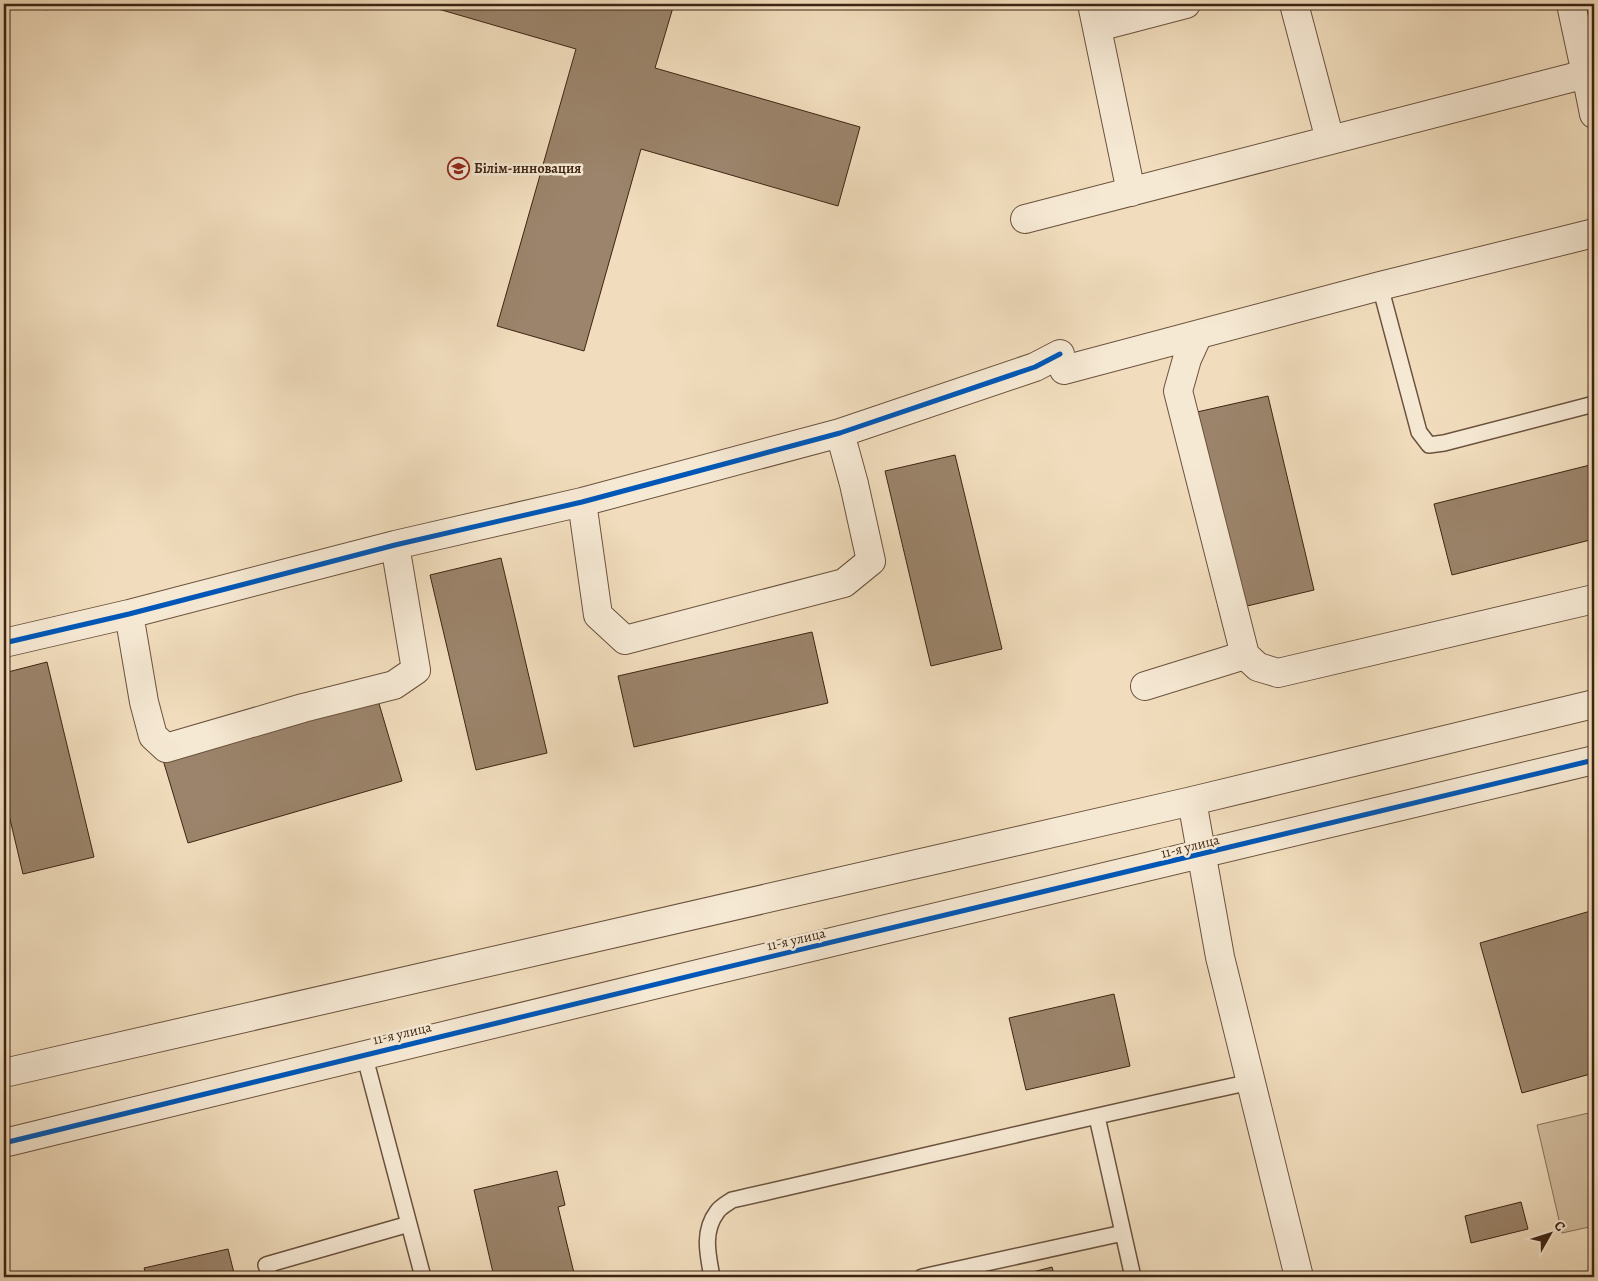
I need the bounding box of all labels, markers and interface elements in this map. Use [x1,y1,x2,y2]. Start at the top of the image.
school or university icon: Білім-инновация [446,156,470,180]
place label: Білім-инновация [474,159,581,178]
street label: 11-я улица [1159,830,1222,863]
street label: 11-я улица [765,923,828,955]
street label: 11-я улица [371,1017,434,1049]
north arrow [1526,1208,1576,1258]
text: С [1550,1217,1570,1236]

